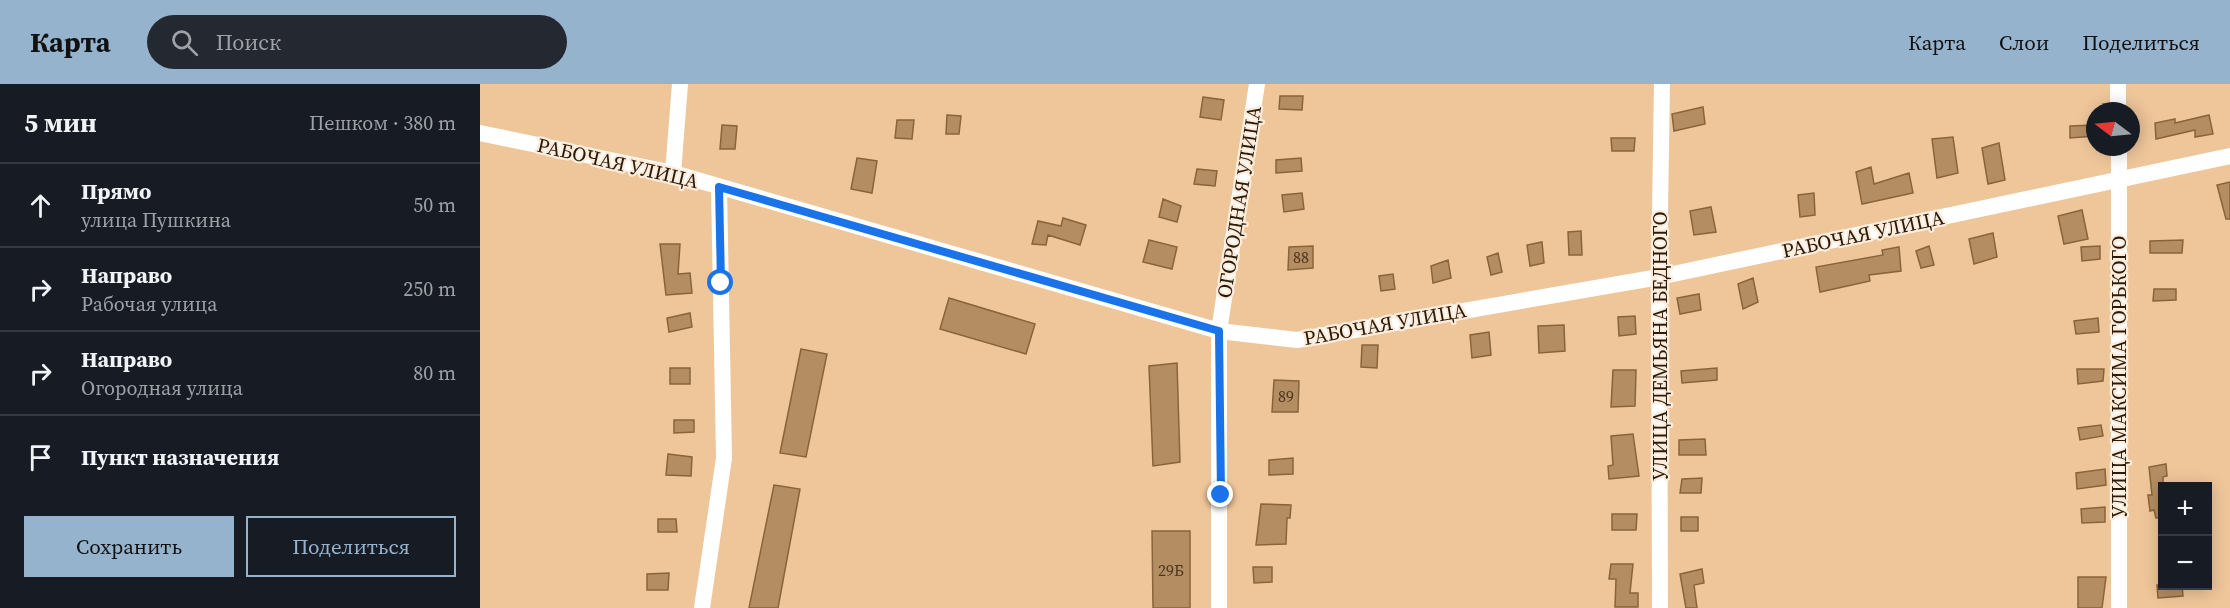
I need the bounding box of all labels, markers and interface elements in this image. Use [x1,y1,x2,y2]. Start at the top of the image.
search box [147,15,567,69]
text: Карта [30,23,111,61]
icon: search [168,26,201,59]
text: Поиск [216,27,281,57]
text: Карта [1908,28,1966,57]
text: Слои [1999,28,2049,57]
text: Поделиться [2082,28,2200,57]
north arrow [2086,102,2140,156]
street label: ОГОРОДНАЯ УЛИЦА [1210,103,1268,300]
text: 5 мин [24,105,97,141]
text: Пешком · 380 m [309,109,456,137]
street label: РАБОЧАЯ УЛИЦА [534,131,702,195]
text: Прямо [81,176,151,206]
icon: ahead [24,189,57,222]
text: 50 m [413,191,456,219]
street label: РАБОЧАЯ УЛИЦА [1779,203,1947,265]
text: улица Пушкина [81,206,231,234]
street label: УЛИЦА ДЕМЬЯНА БЕДНОГО [1646,211,1674,481]
street label: УЛИЦА МАКСИМА ГОРЬКОГО [2105,236,2133,518]
house number: 88 [1293,246,1309,268]
text: Направо [81,260,172,290]
route start [707,269,733,295]
icon: right [24,273,57,306]
text: 250 m [403,275,456,303]
text: Рабочая улица [81,290,217,318]
street label: РАБОЧАЯ УЛИЦА [1301,296,1469,352]
text: Направо [81,344,172,374]
icon: right [24,357,57,390]
text: 80 m [413,359,456,387]
text: Огородная улица [81,374,243,402]
house number: 89 [1278,385,1294,407]
icon: arrive [24,441,57,474]
text: Пункт назначения [81,442,279,472]
route end [1207,481,1233,507]
map controls [2158,482,2212,590]
button: + [2158,482,2212,536]
button: Сохранить [24,516,234,577]
button: Поделиться [246,516,456,577]
button: − [2158,536,2212,590]
house number: 29Б [1158,559,1184,581]

